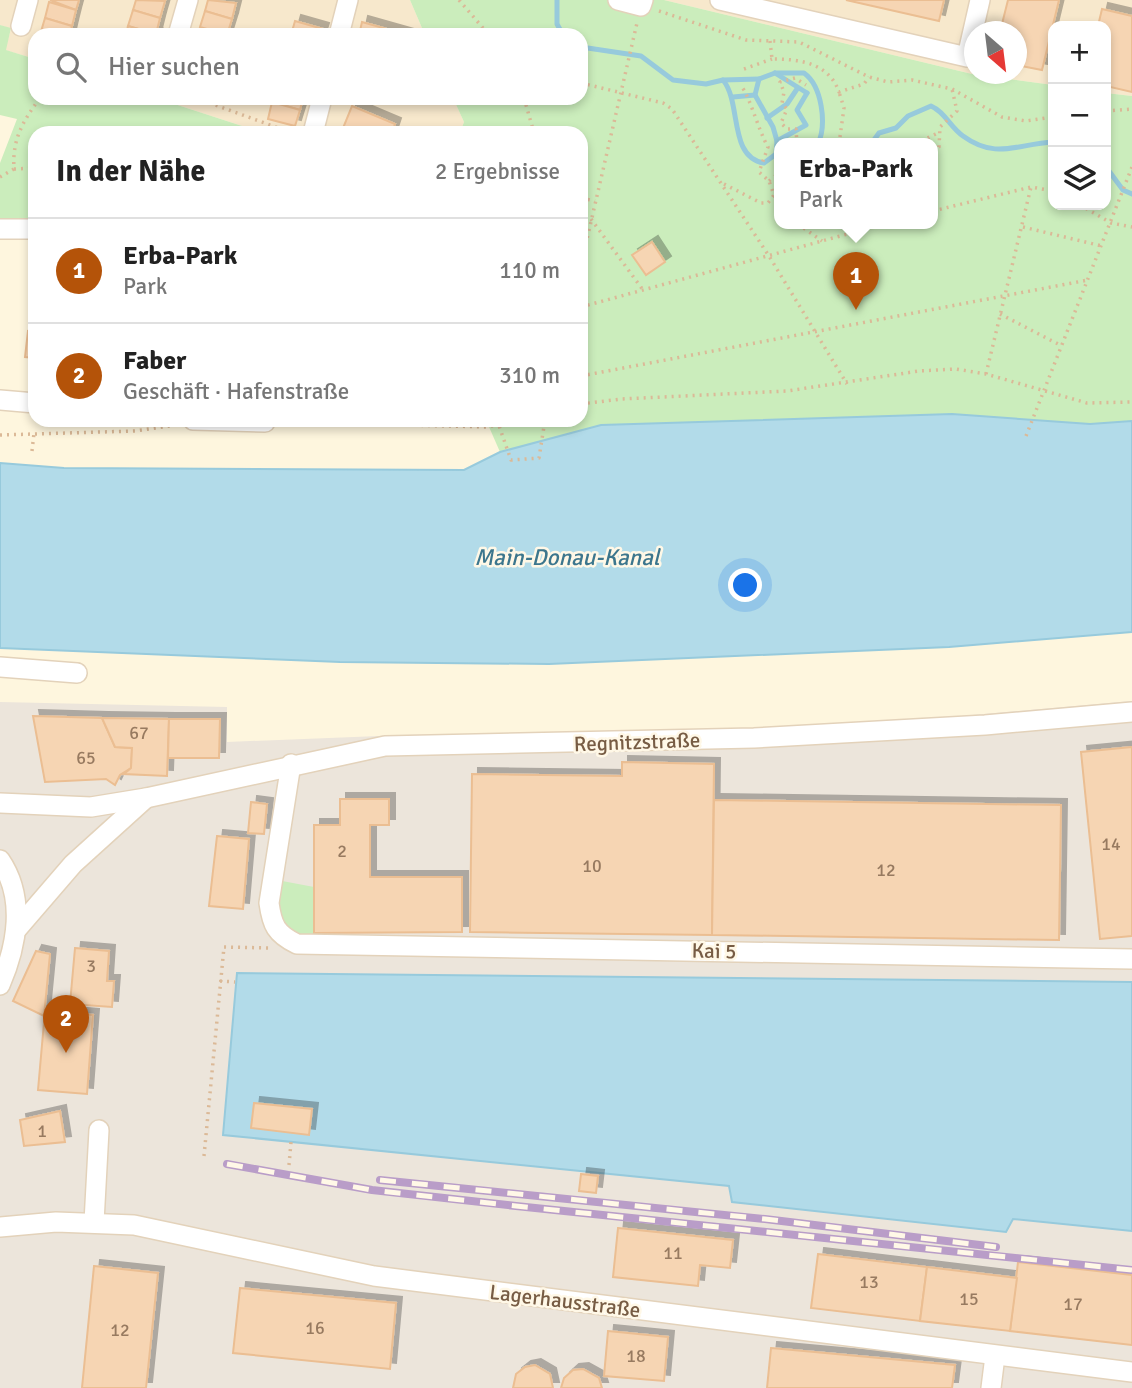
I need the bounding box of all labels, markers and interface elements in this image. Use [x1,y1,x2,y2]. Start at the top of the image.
north arrow [964,21,1027,84]
map controls [1048,21,1111,210]
button: + [1048,21,1111,84]
search box [28,28,588,105]
icon: search [52,48,90,86]
text: Hier suchen [108,51,240,83]
button: − [1048,84,1111,147]
popup [774,138,938,229]
button: layers [1048,147,1111,210]
text: In der Nähe [56,153,205,190]
text: Erba-Park [799,153,913,185]
text: 2 Ergebnisse [435,157,560,186]
text: Park [799,185,843,214]
text: Erba-Park [123,240,237,272]
pin: 1 [833,252,879,310]
text: 1 [73,256,85,285]
text: 110 m [499,256,560,285]
text: Park [123,272,167,301]
text: Faber [123,345,186,377]
text: 2 [73,361,85,390]
text: 310 m [499,361,560,390]
text: Geschäft · Hafenstraße [123,377,349,406]
water label: Main-Donau-Kanal [474,543,662,572]
your location [728,568,762,602]
house number: 67 [129,722,149,744]
street label: Regnitzstraße [573,727,701,757]
house number: 65 [76,747,96,769]
house number: 14 [1101,833,1121,855]
house number: 2 [337,840,347,862]
house number: 10 [582,855,602,877]
house number: 12 [876,859,896,881]
street label: Kai 5 [691,938,737,964]
house number: 3 [86,955,96,977]
pin: 2 [43,995,89,1053]
house number: 1 [37,1120,47,1142]
house number: 11 [663,1242,683,1264]
house number: 13 [859,1271,879,1293]
street label: Lagerhausstraße [488,1279,642,1323]
house number: 15 [959,1288,979,1310]
house number: 17 [1063,1293,1083,1315]
house number: 16 [305,1317,325,1339]
house number: 12 [110,1319,130,1341]
house number: 18 [626,1345,646,1367]

